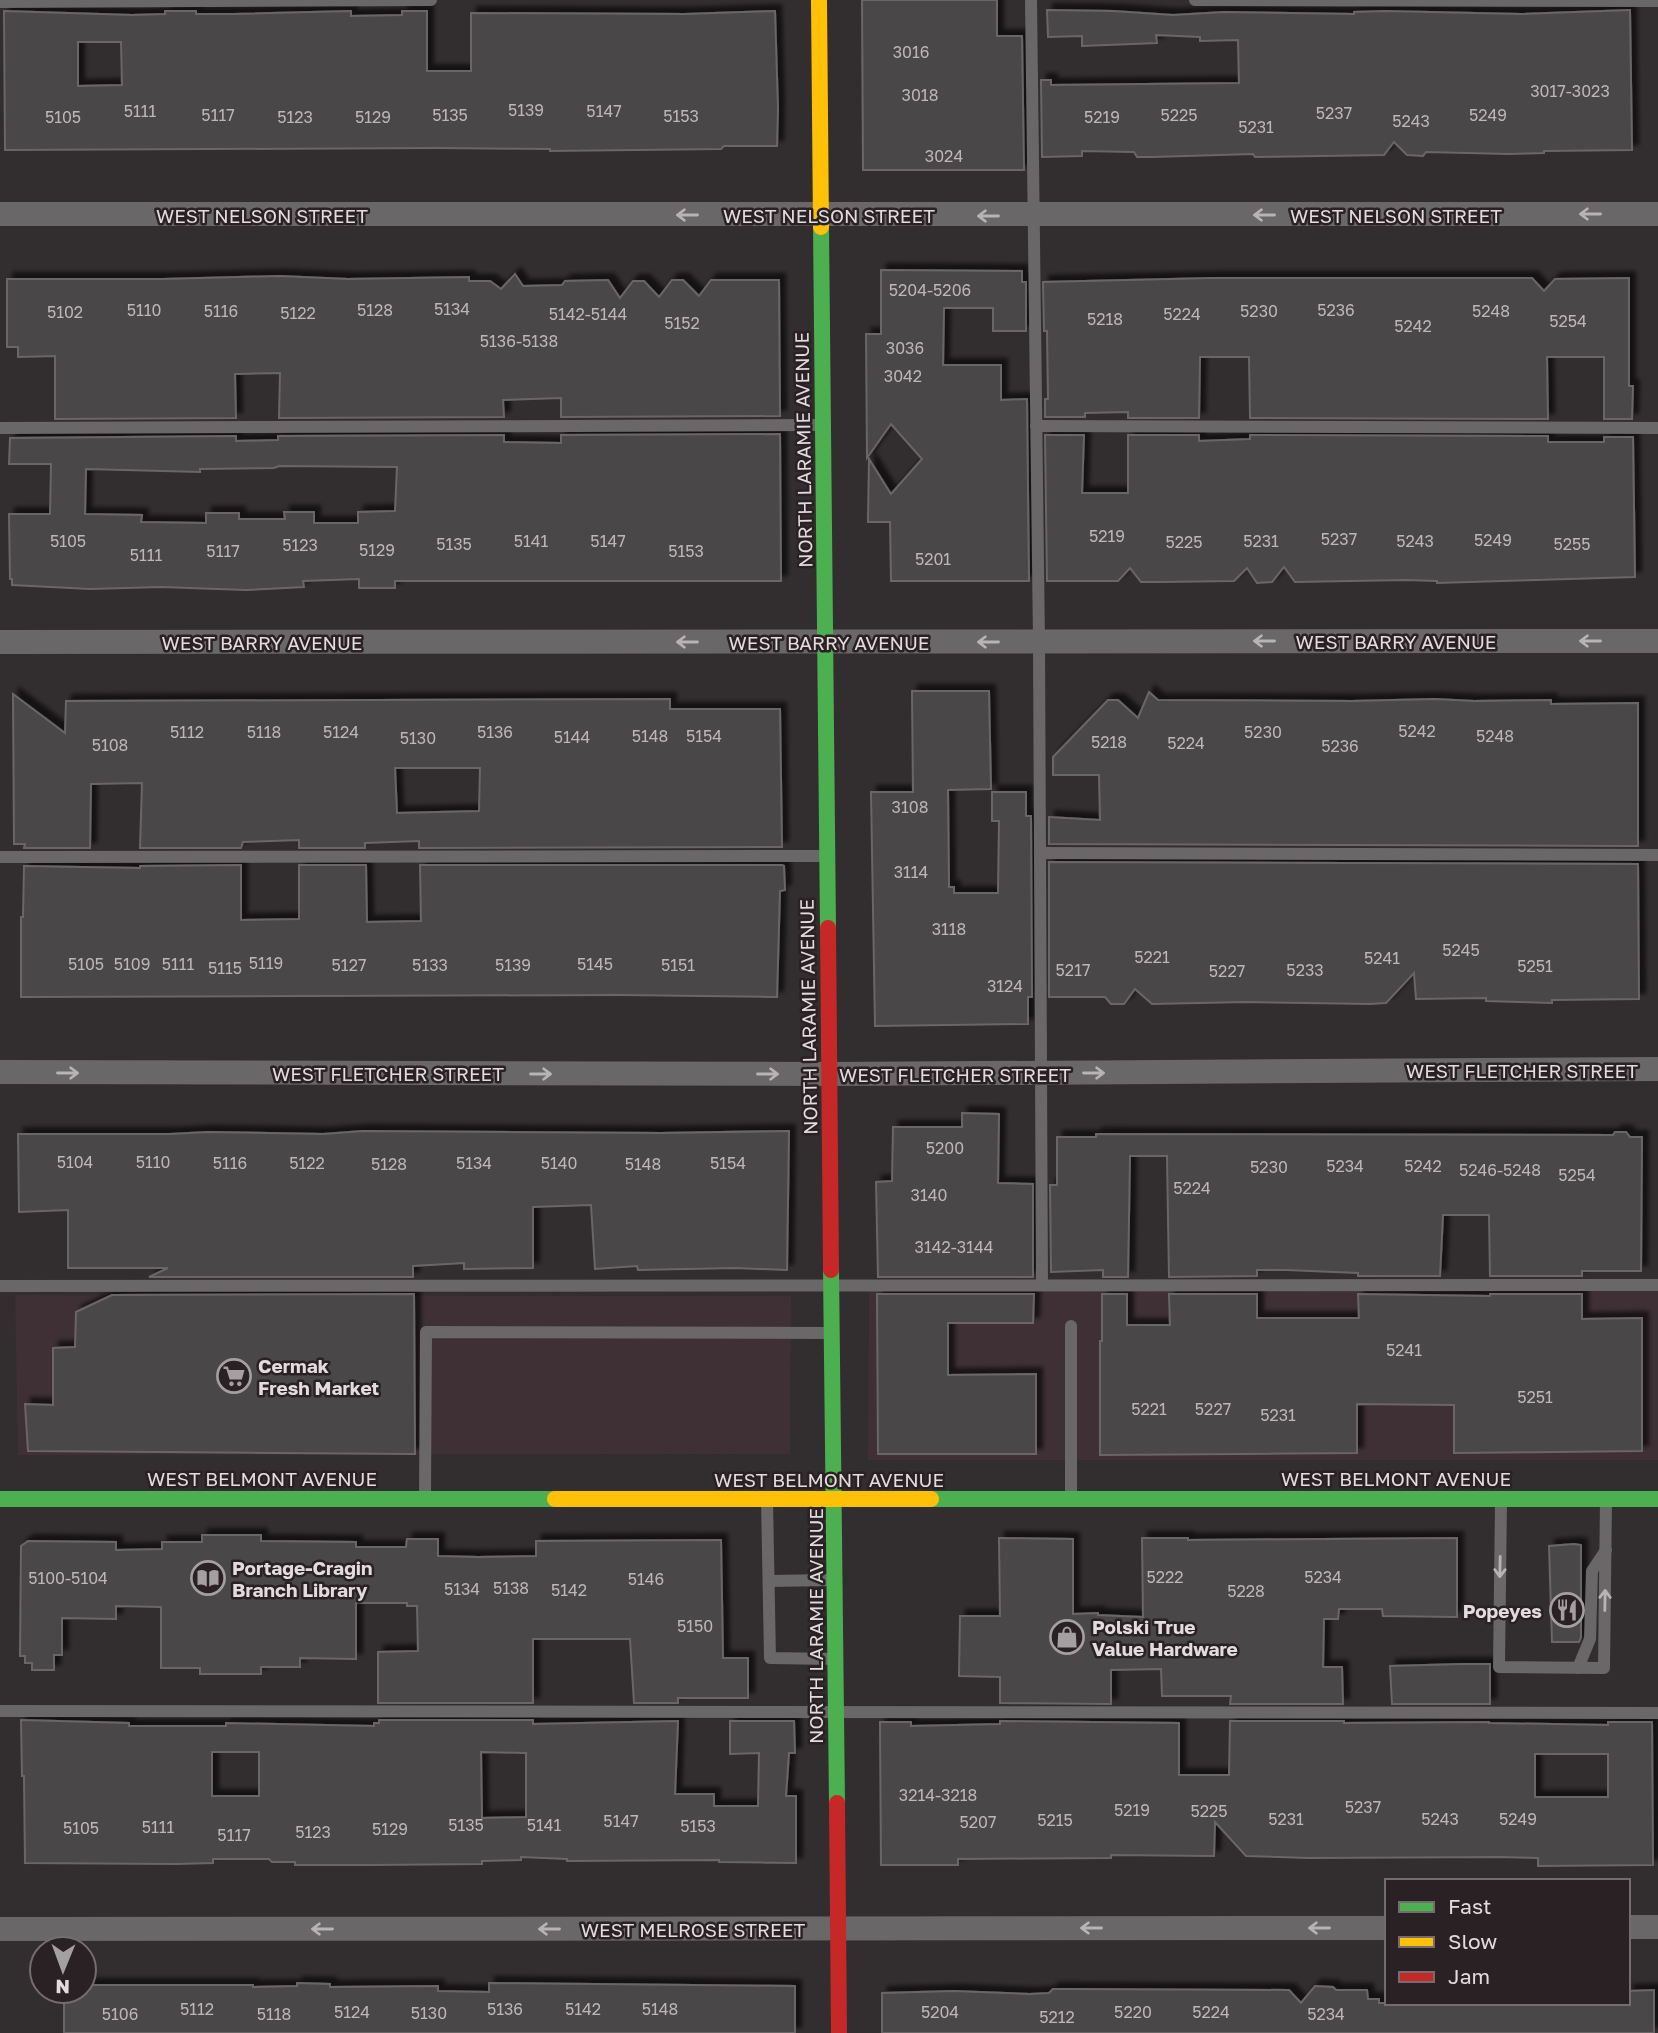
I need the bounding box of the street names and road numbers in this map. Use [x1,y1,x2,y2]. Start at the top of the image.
street label: WEST NELSON STREET [156,204,368,227]
street label: WEST NELSON STREET [723,204,935,227]
street label: WEST NELSON STREET [1290,204,1502,227]
street label: NORTH LARAMIE AVENUE [789,332,817,568]
street label: WEST BARRY AVENUE [1296,630,1496,653]
street label: WEST BARRY AVENUE [162,631,362,654]
street label: WEST BARRY AVENUE [729,631,929,654]
street label: NORTH LARAMIE AVENUE [794,899,822,1135]
street label: WEST FLETCHER STREET [1406,1059,1638,1082]
street label: WEST FLETCHER STREET [272,1062,504,1085]
street label: WEST FLETCHER STREET [839,1063,1071,1086]
street label: WEST BELMONT AVENUE [147,1467,377,1490]
street label: WEST BELMONT AVENUE [1281,1467,1511,1490]
street label: WEST BELMONT AVENUE [714,1468,944,1491]
street label: NORTH LARAMIE AVENUE [804,1508,827,1744]
street label: WEST MELROSE STREET [581,1918,805,1941]

